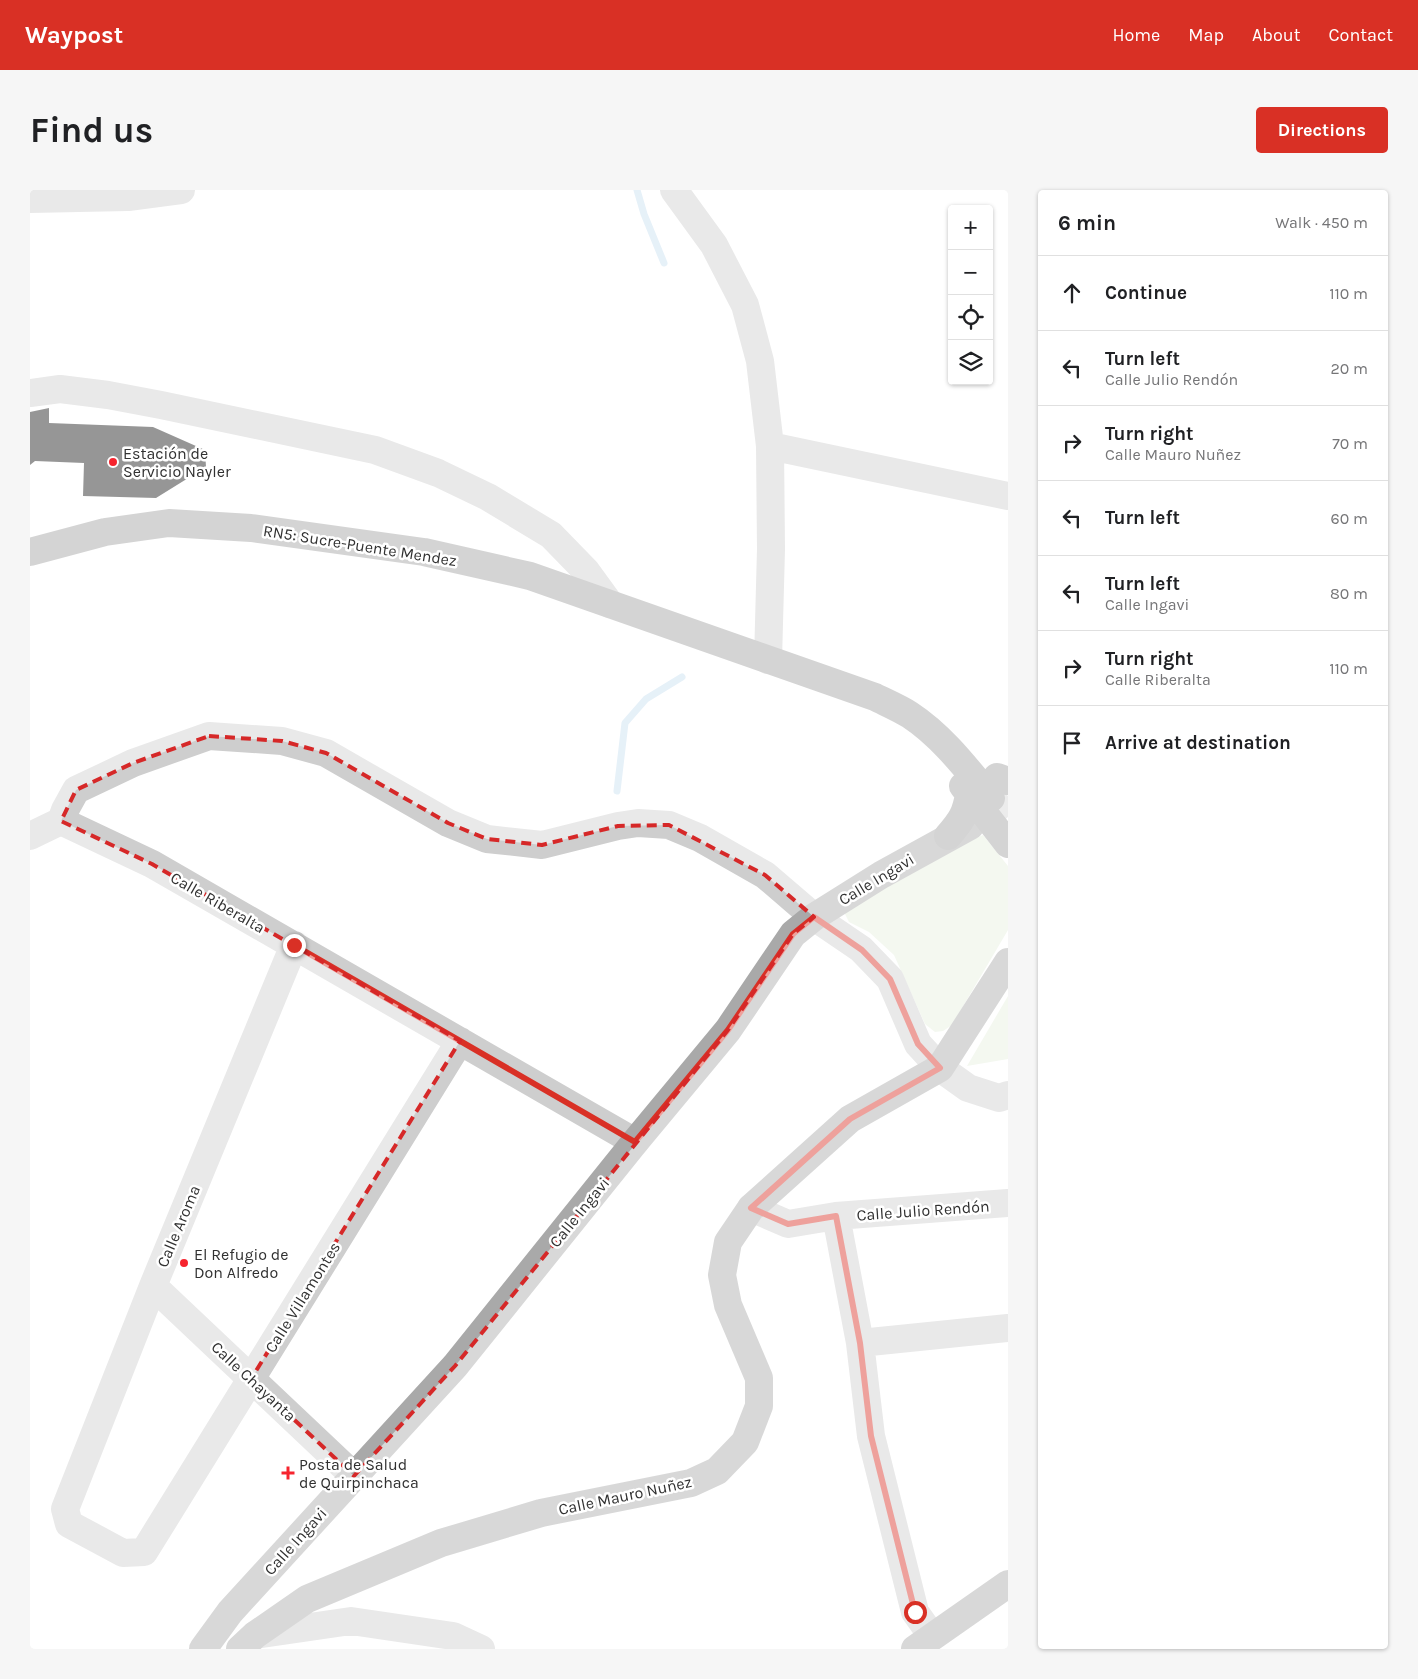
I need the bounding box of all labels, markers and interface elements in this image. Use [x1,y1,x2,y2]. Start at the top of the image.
text: Waypost [25,21,123,49]
text: Home [1112,24,1160,46]
text: Map [1188,24,1224,46]
text: About [1252,24,1301,46]
text: Contact [1329,24,1393,46]
button: Directions [1256,107,1388,153]
text: Find us [30,110,153,151]
map controls [948,205,993,385]
button: + [948,205,993,250]
text: 6 min [1058,211,1116,235]
text: Walk · 450 m [1275,213,1368,232]
button: − [948,250,993,295]
icon: ahead [1058,279,1086,307]
text: Continue [1105,282,1187,304]
text: 110 m [1329,284,1368,303]
button: locate [948,295,993,340]
button: layers [948,340,993,385]
text: Turn left [1105,348,1180,370]
icon: left [1058,354,1086,382]
text: 20 m [1330,359,1368,378]
text: Calle Julio Rendón [1105,370,1238,389]
text: Turn right [1105,423,1194,445]
icon: right [1058,429,1086,457]
text: 70 m [1332,434,1368,453]
place label: Estación de Servicio Nayler [123,444,231,481]
text: Calle Mauro Nuñez [1105,445,1241,464]
marker: Estación de Servicio Nayler [107,456,119,468]
icon: left [1058,504,1086,532]
text: Turn left [1105,507,1180,529]
text: 60 m [1331,509,1368,528]
street label: RN5: Sucre-Puente Mendez [262,521,458,570]
text: Turn left [1105,573,1180,595]
icon: left [1058,579,1086,607]
text: 80 m [1330,584,1368,603]
text: Calle Ingavi [1105,595,1189,614]
text: Turn right [1105,648,1194,670]
icon: right [1058,654,1086,682]
text: 110 m [1329,659,1368,678]
text: Calle Riberalta [1105,670,1211,689]
icon: arrive [1058,729,1086,757]
text: Arrive at destination [1105,732,1291,754]
street label: Calle Ingavi [835,850,917,909]
street label: Calle Riberalta [167,868,268,937]
route end [283,934,306,957]
street label: Calle Ingavi [545,1174,613,1251]
street label: Calle Aroma [153,1182,204,1270]
street label: Calle Julio Rendón [856,1196,990,1225]
street label: Calle Villamontes [261,1238,344,1356]
place label: El Refugio de Don Alfredo [194,1245,289,1282]
marker: El Refugio de Don Alfredo [178,1257,190,1269]
street label: Calle Chayanta [207,1337,300,1425]
place label: Posta de Salud de Quirpinchaca [299,1455,419,1492]
marker: Posta de Salud de Quirpinchaca [281,1466,295,1480]
street label: Calle Mauro Nuñez [557,1472,694,1519]
street label: Calle Ingavi [260,1504,331,1579]
route start [904,1601,927,1624]

